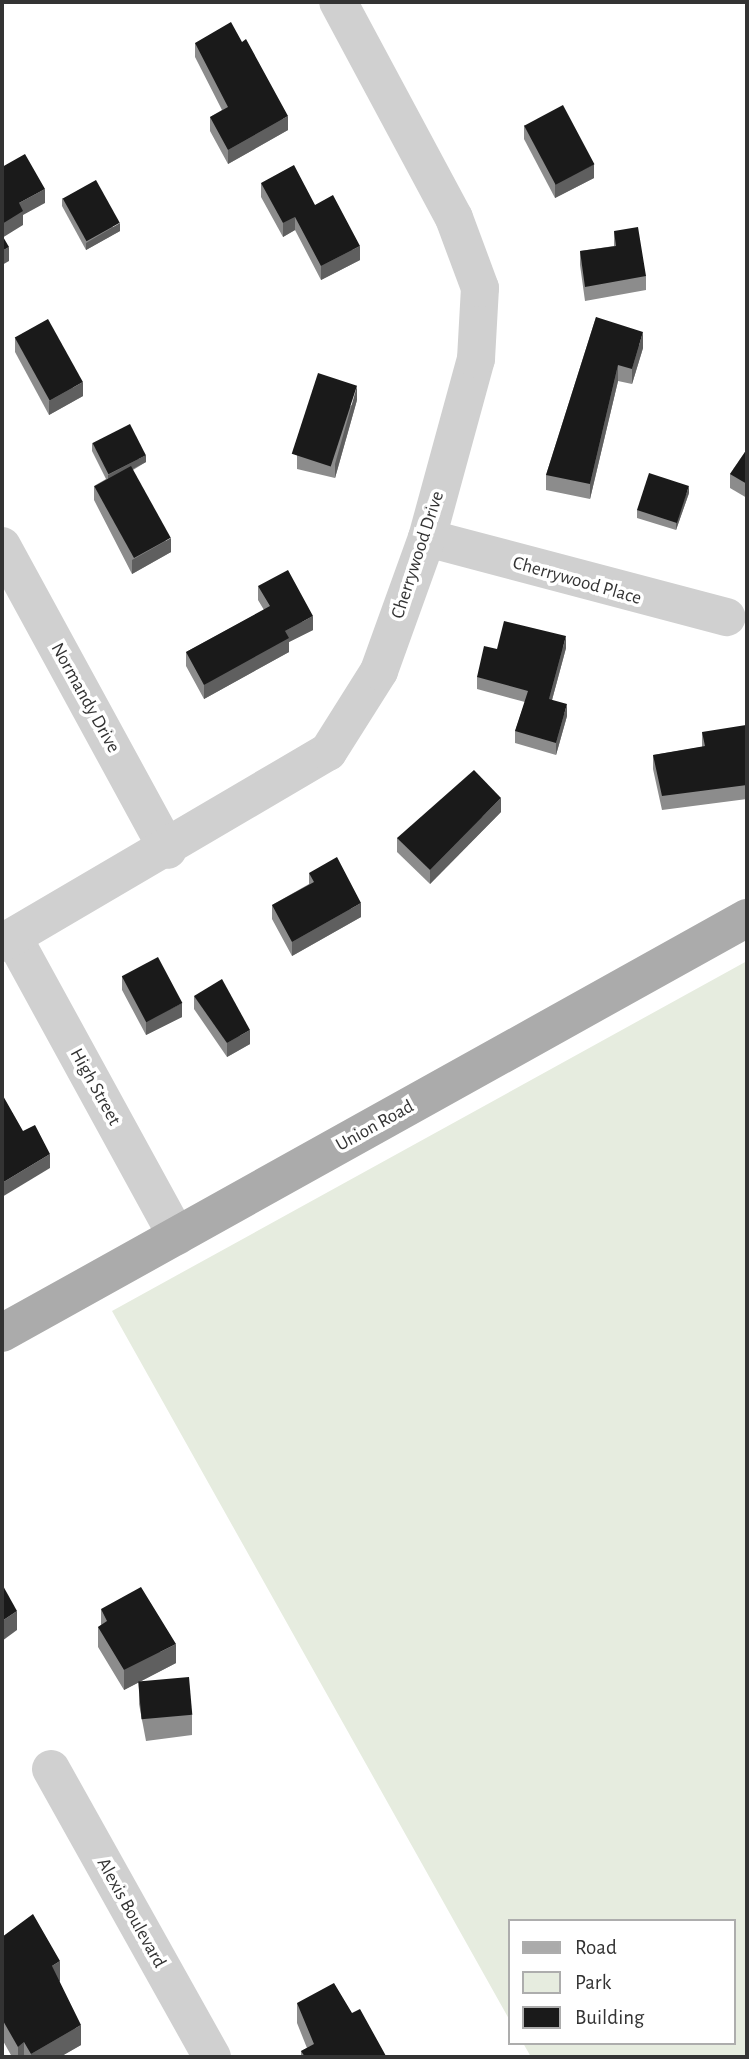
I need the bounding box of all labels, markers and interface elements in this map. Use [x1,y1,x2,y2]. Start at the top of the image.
street label: Cherrywood Drive [387,488,449,622]
street label: Cherrywood Place [510,552,644,610]
street label: Normandy Drive [45,639,125,757]
street label: High Street [65,1044,125,1130]
street label: Union Road [332,1095,418,1157]
street label: Alexis Boulevard [91,1854,171,1972]
legend [508,1919,735,2045]
text: Road [575,1937,617,1958]
text: Park [575,1972,611,1993]
text: Building [575,2007,644,2028]

